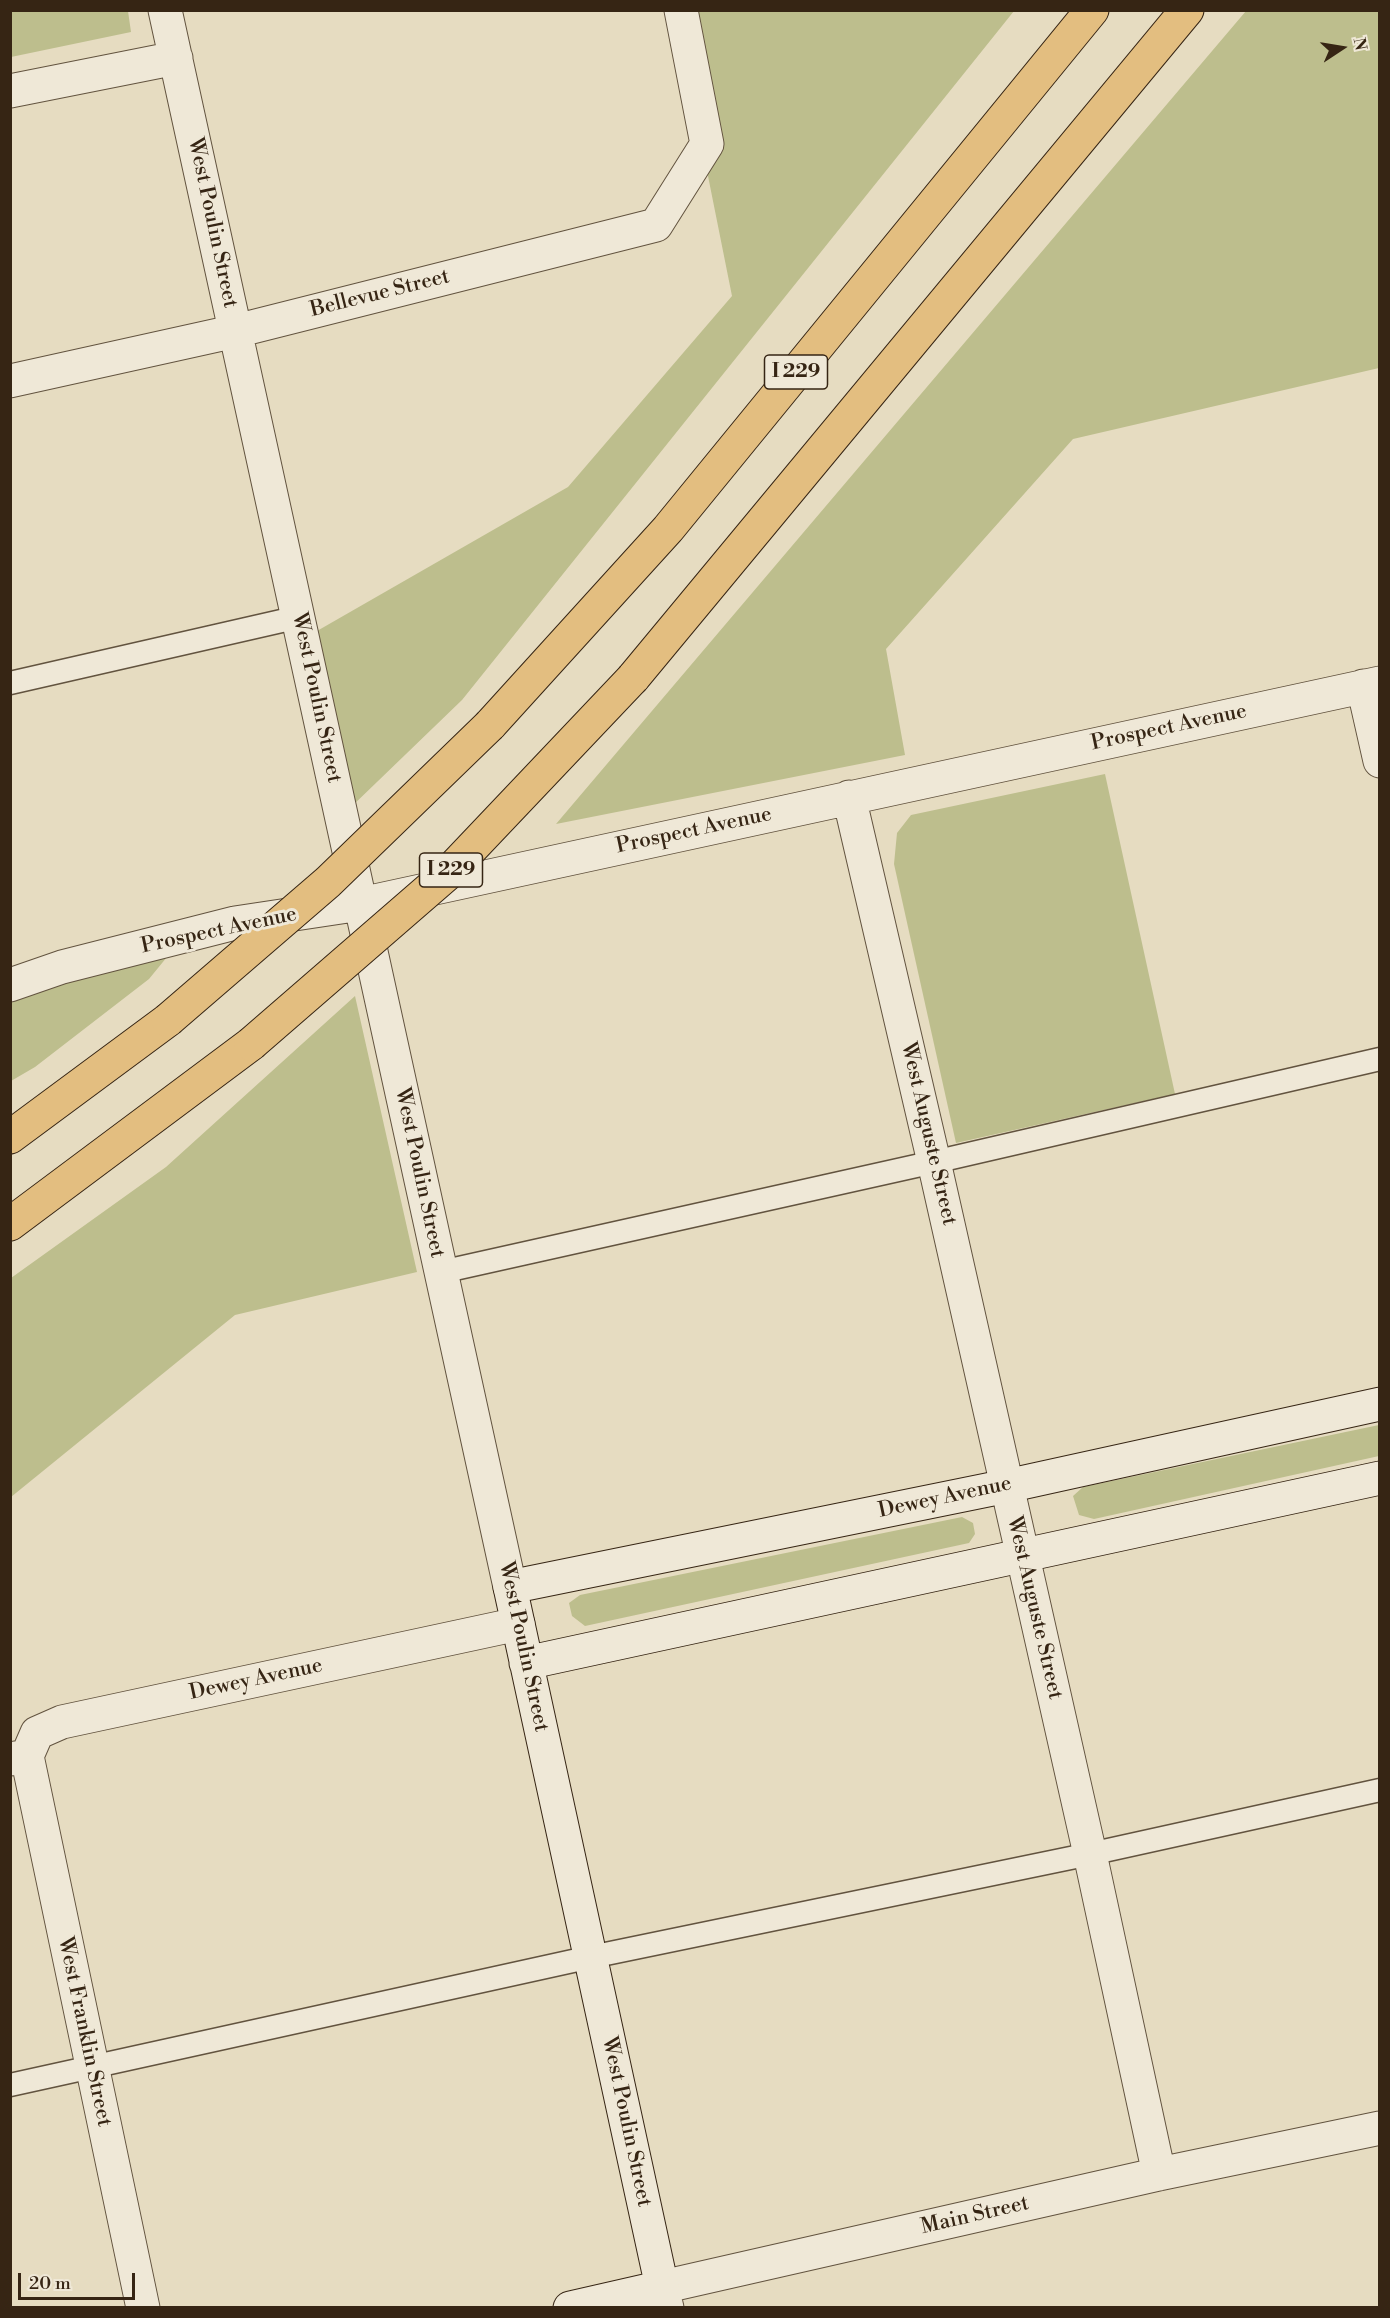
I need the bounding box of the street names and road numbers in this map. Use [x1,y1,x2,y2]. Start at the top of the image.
street label: West Poulin Street [182,136,242,310]
street label: Bellevue Street [308,265,452,323]
road number: I 229 [764,355,828,389]
street label: West Poulin Street [286,611,346,785]
street label: Prospect Avenue [1089,699,1249,757]
street label: Prospect Avenue [614,802,774,860]
road number: I 229 [420,853,482,887]
street label: Prospect Avenue [139,902,299,960]
street label: West Auguste Street [895,1040,961,1228]
street label: West Poulin Street [389,1086,449,1260]
street label: Dewey Avenue [876,1472,1014,1524]
street label: West Auguste Street [1001,1514,1067,1702]
street label: West Poulin Street [493,1560,553,1734]
street label: Dewey Avenue [187,1654,325,1706]
street label: West Franklin Street [52,1935,116,2129]
street label: West Poulin Street [596,2035,656,2209]
street label: Main Street [919,2191,1031,2241]

